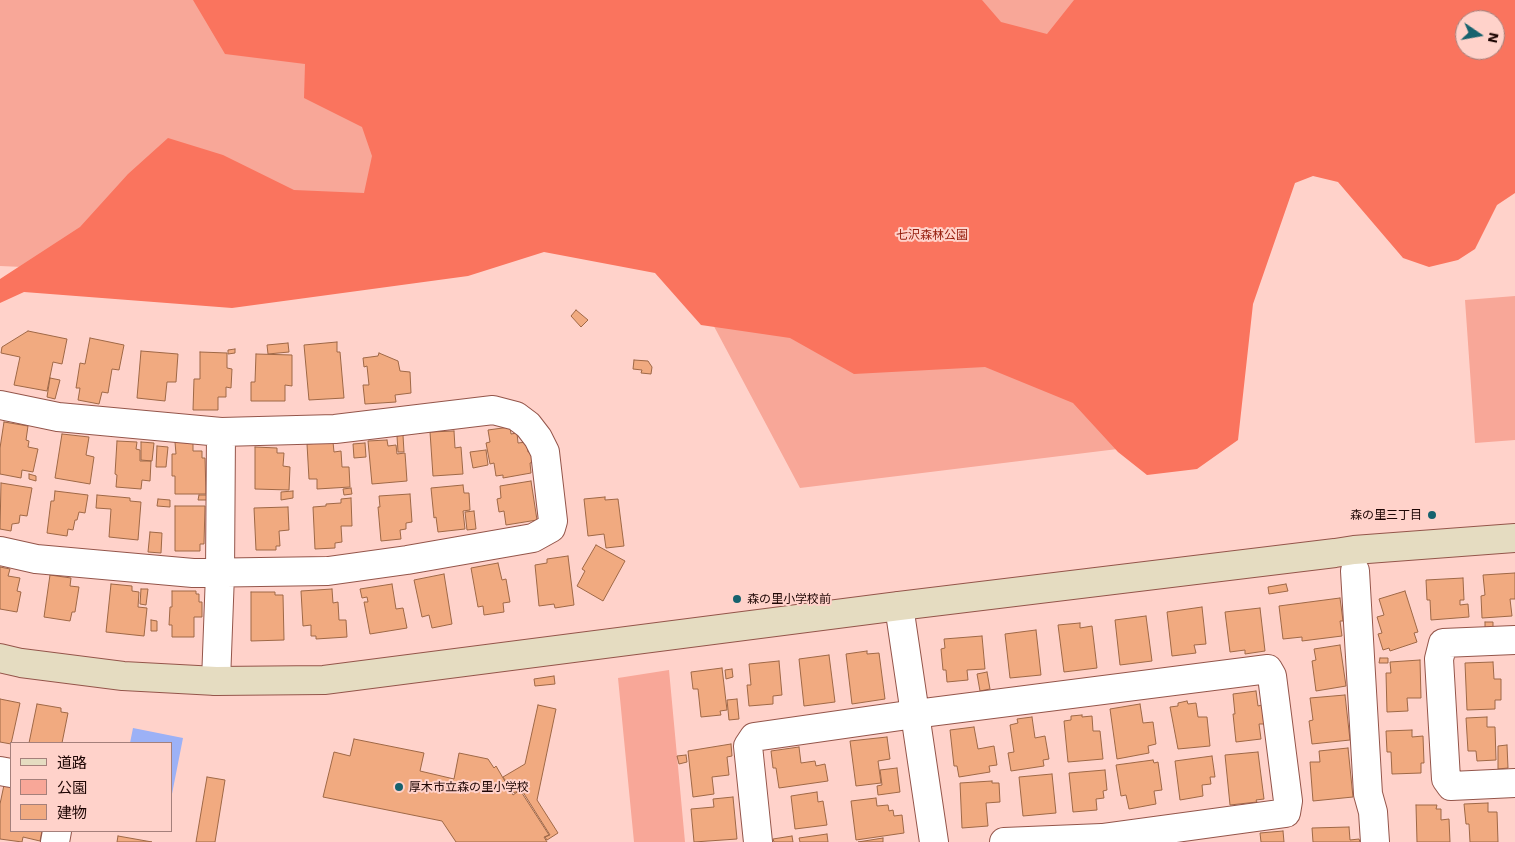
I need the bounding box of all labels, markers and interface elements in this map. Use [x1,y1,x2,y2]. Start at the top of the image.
north arrow [1455,10,1505,60]
text: N [1485,31,1503,45]
park label: 七沢森林公園 [896,228,968,242]
place label: 森の里三丁目 [1350,508,1422,522]
marker: 森の里三丁目 [1426,509,1438,521]
place label: 森の里小学校前 [747,592,831,606]
marker: 森の里小学校前 [731,593,743,605]
legend [10,742,172,832]
text: 道路 [57,754,87,772]
text: 公園 [57,779,87,797]
place label: 厚木市立森の里小学校 [409,780,529,794]
marker: 厚木市立森の里小学校 [393,781,405,793]
text: 建物 [57,804,87,822]

